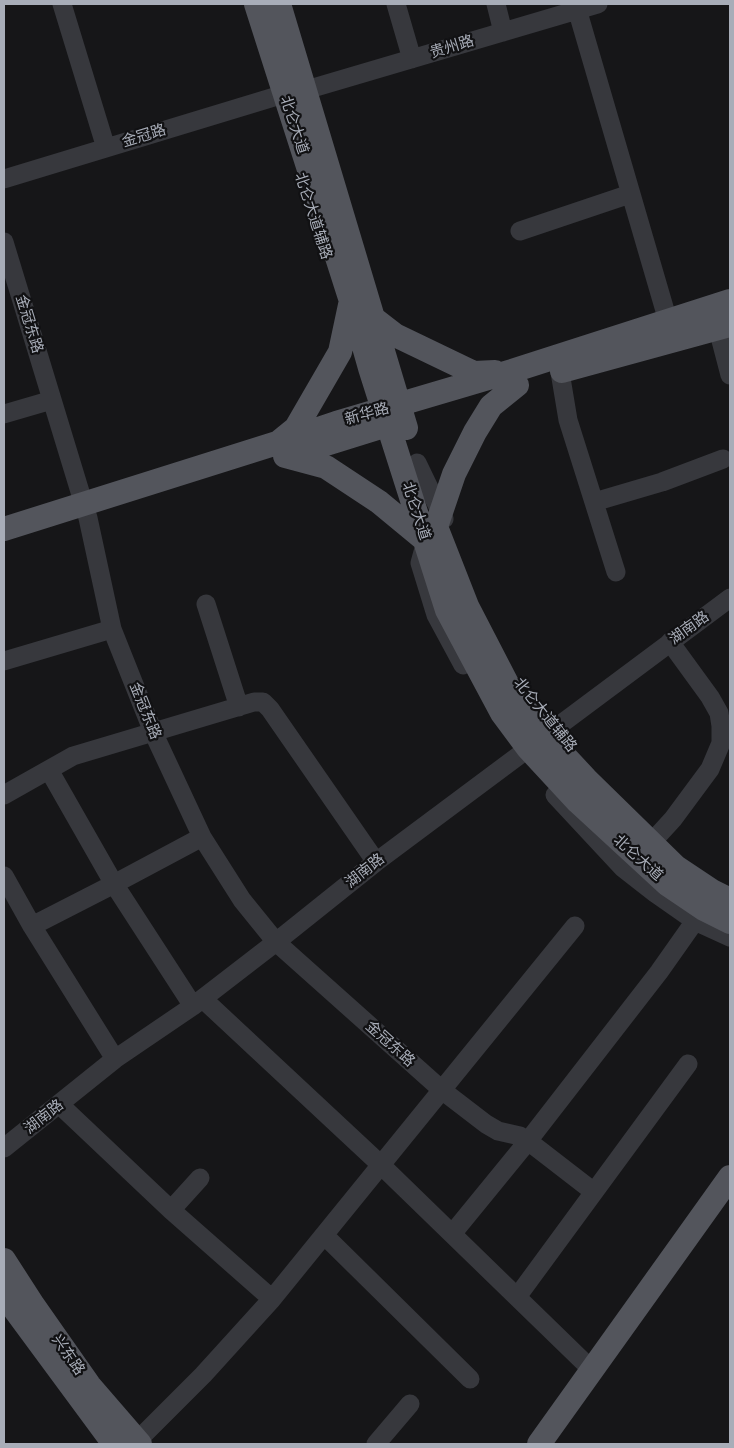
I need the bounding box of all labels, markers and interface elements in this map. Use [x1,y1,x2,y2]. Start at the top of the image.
street label: 贵州路 [428,32,476,62]
street label: 北仑大道 [276,94,312,156]
street label: 金冠路 [120,121,168,151]
street label: 北仑大道辅路 [291,170,335,262]
street label: 金冠东路 [12,293,46,355]
street label: 新华路 [343,399,391,429]
street label: 北仑大道 [398,480,434,542]
street label: 湖南路 [666,607,712,649]
street label: 北仑大道辅路 [510,674,580,756]
street label: 金冠东路 [125,680,165,742]
street label: 北仑大道 [610,831,666,885]
street label: 湖南路 [342,850,388,892]
street label: 金冠东路 [362,1017,418,1071]
street label: 湖南路 [21,1096,67,1138]
street label: 兴东路 [48,1331,88,1379]

